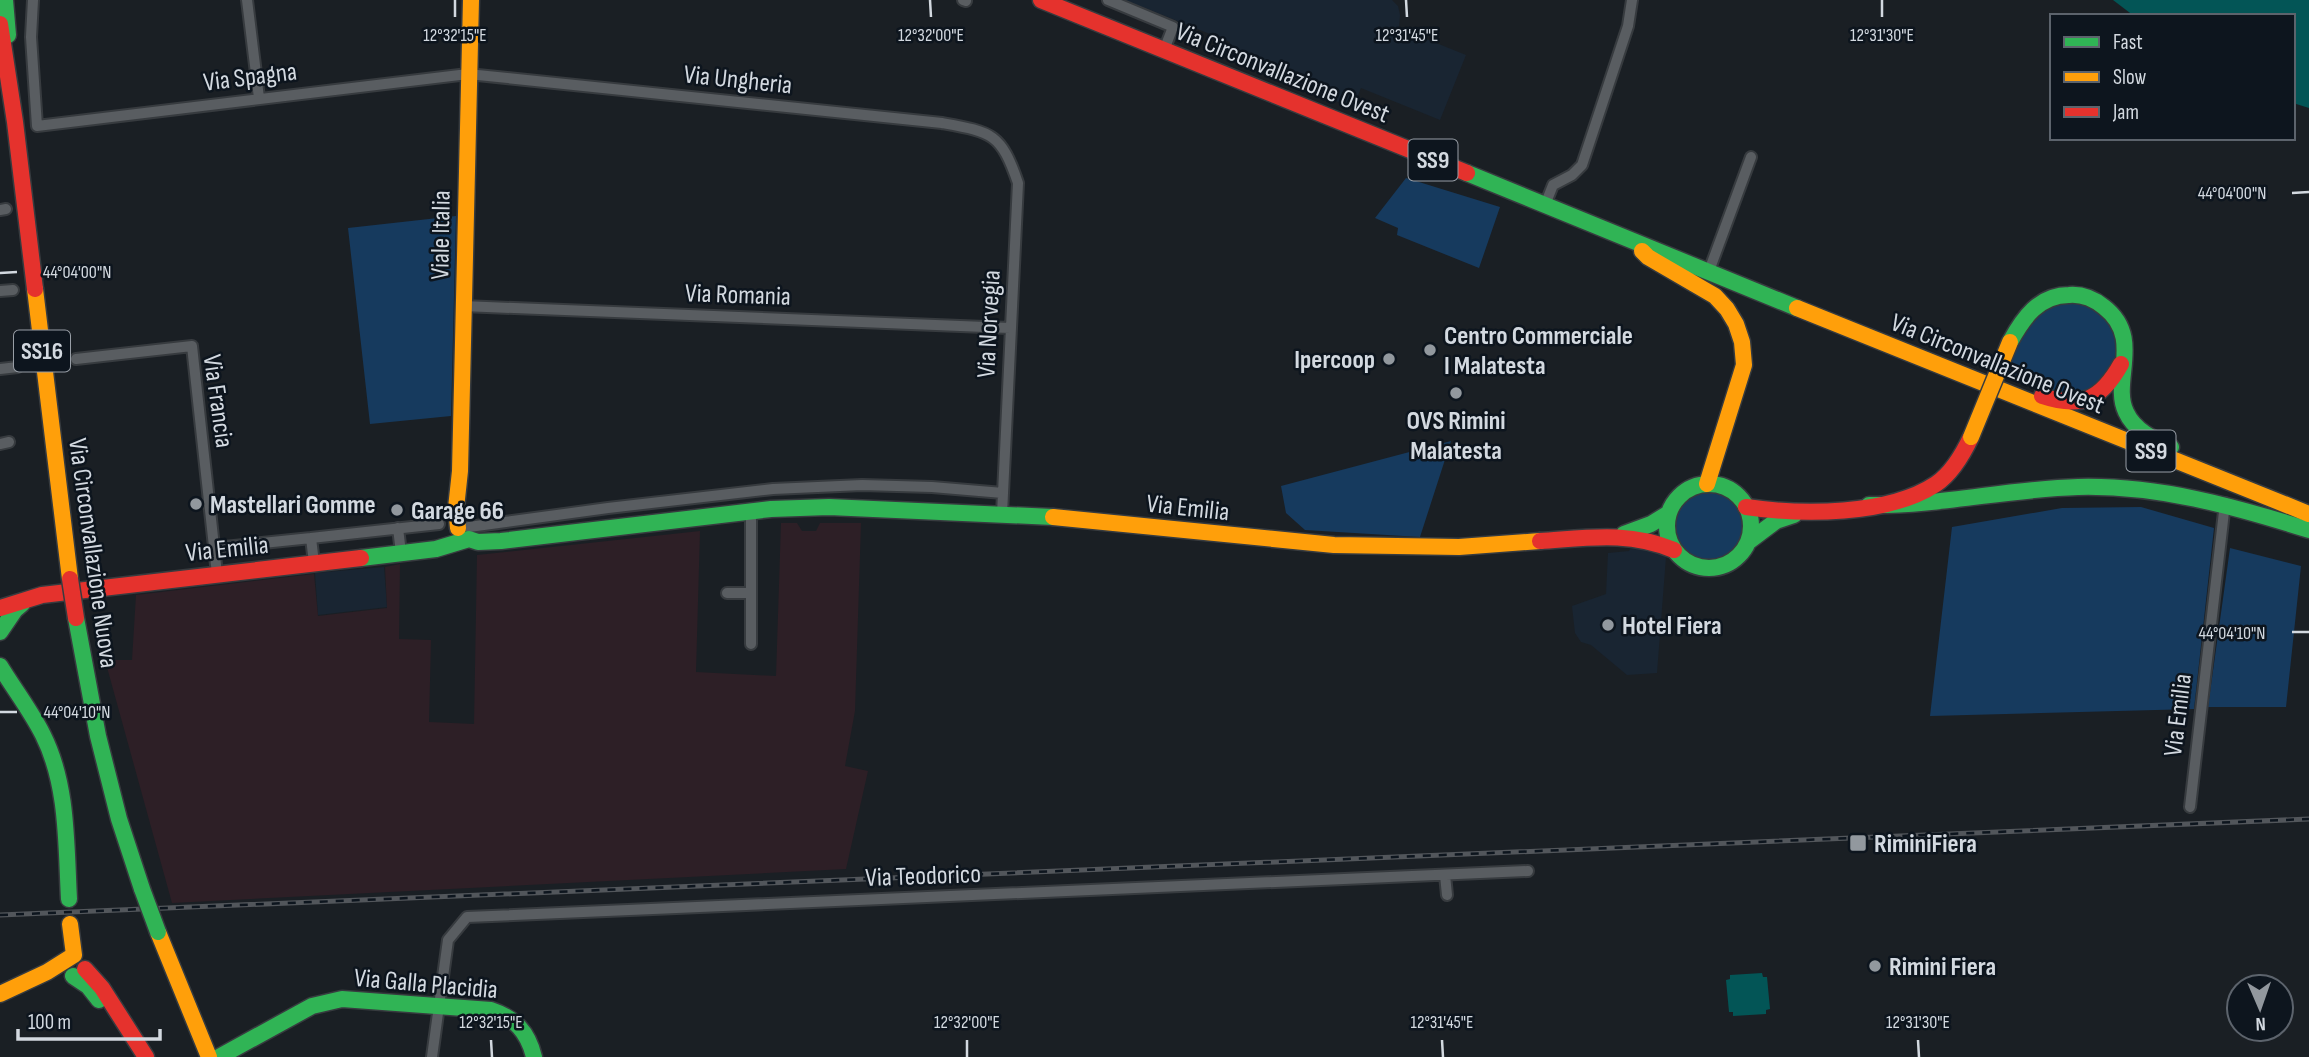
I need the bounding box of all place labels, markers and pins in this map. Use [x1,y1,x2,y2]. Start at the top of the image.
place label: Centro Commerciale I Malatesta [1444,321,1633,382]
marker: Centro Commerciale I Malatesta [1422,342,1438,358]
place label: Ipercoop [1294,345,1375,376]
marker: Ipercoop [1381,351,1397,367]
marker: OVS Rimini Malatesta [1448,385,1464,401]
place label: OVS Rimini Malatesta [1406,406,1506,467]
place label: Mastellari Gomme [210,490,376,521]
marker: Mastellari Gomme [188,496,204,512]
place label: Garage 66 [411,496,504,527]
marker: Garage 66 [389,502,405,518]
place label: Hotel Fiera [1622,611,1722,642]
marker: Hotel Fiera [1600,617,1616,633]
place label: RiminiFiera [1874,829,1977,860]
marker: RiminiFiera [1848,833,1868,853]
place label: Rimini Fiera [1889,952,1996,983]
marker: Rimini Fiera [1867,958,1883,974]

